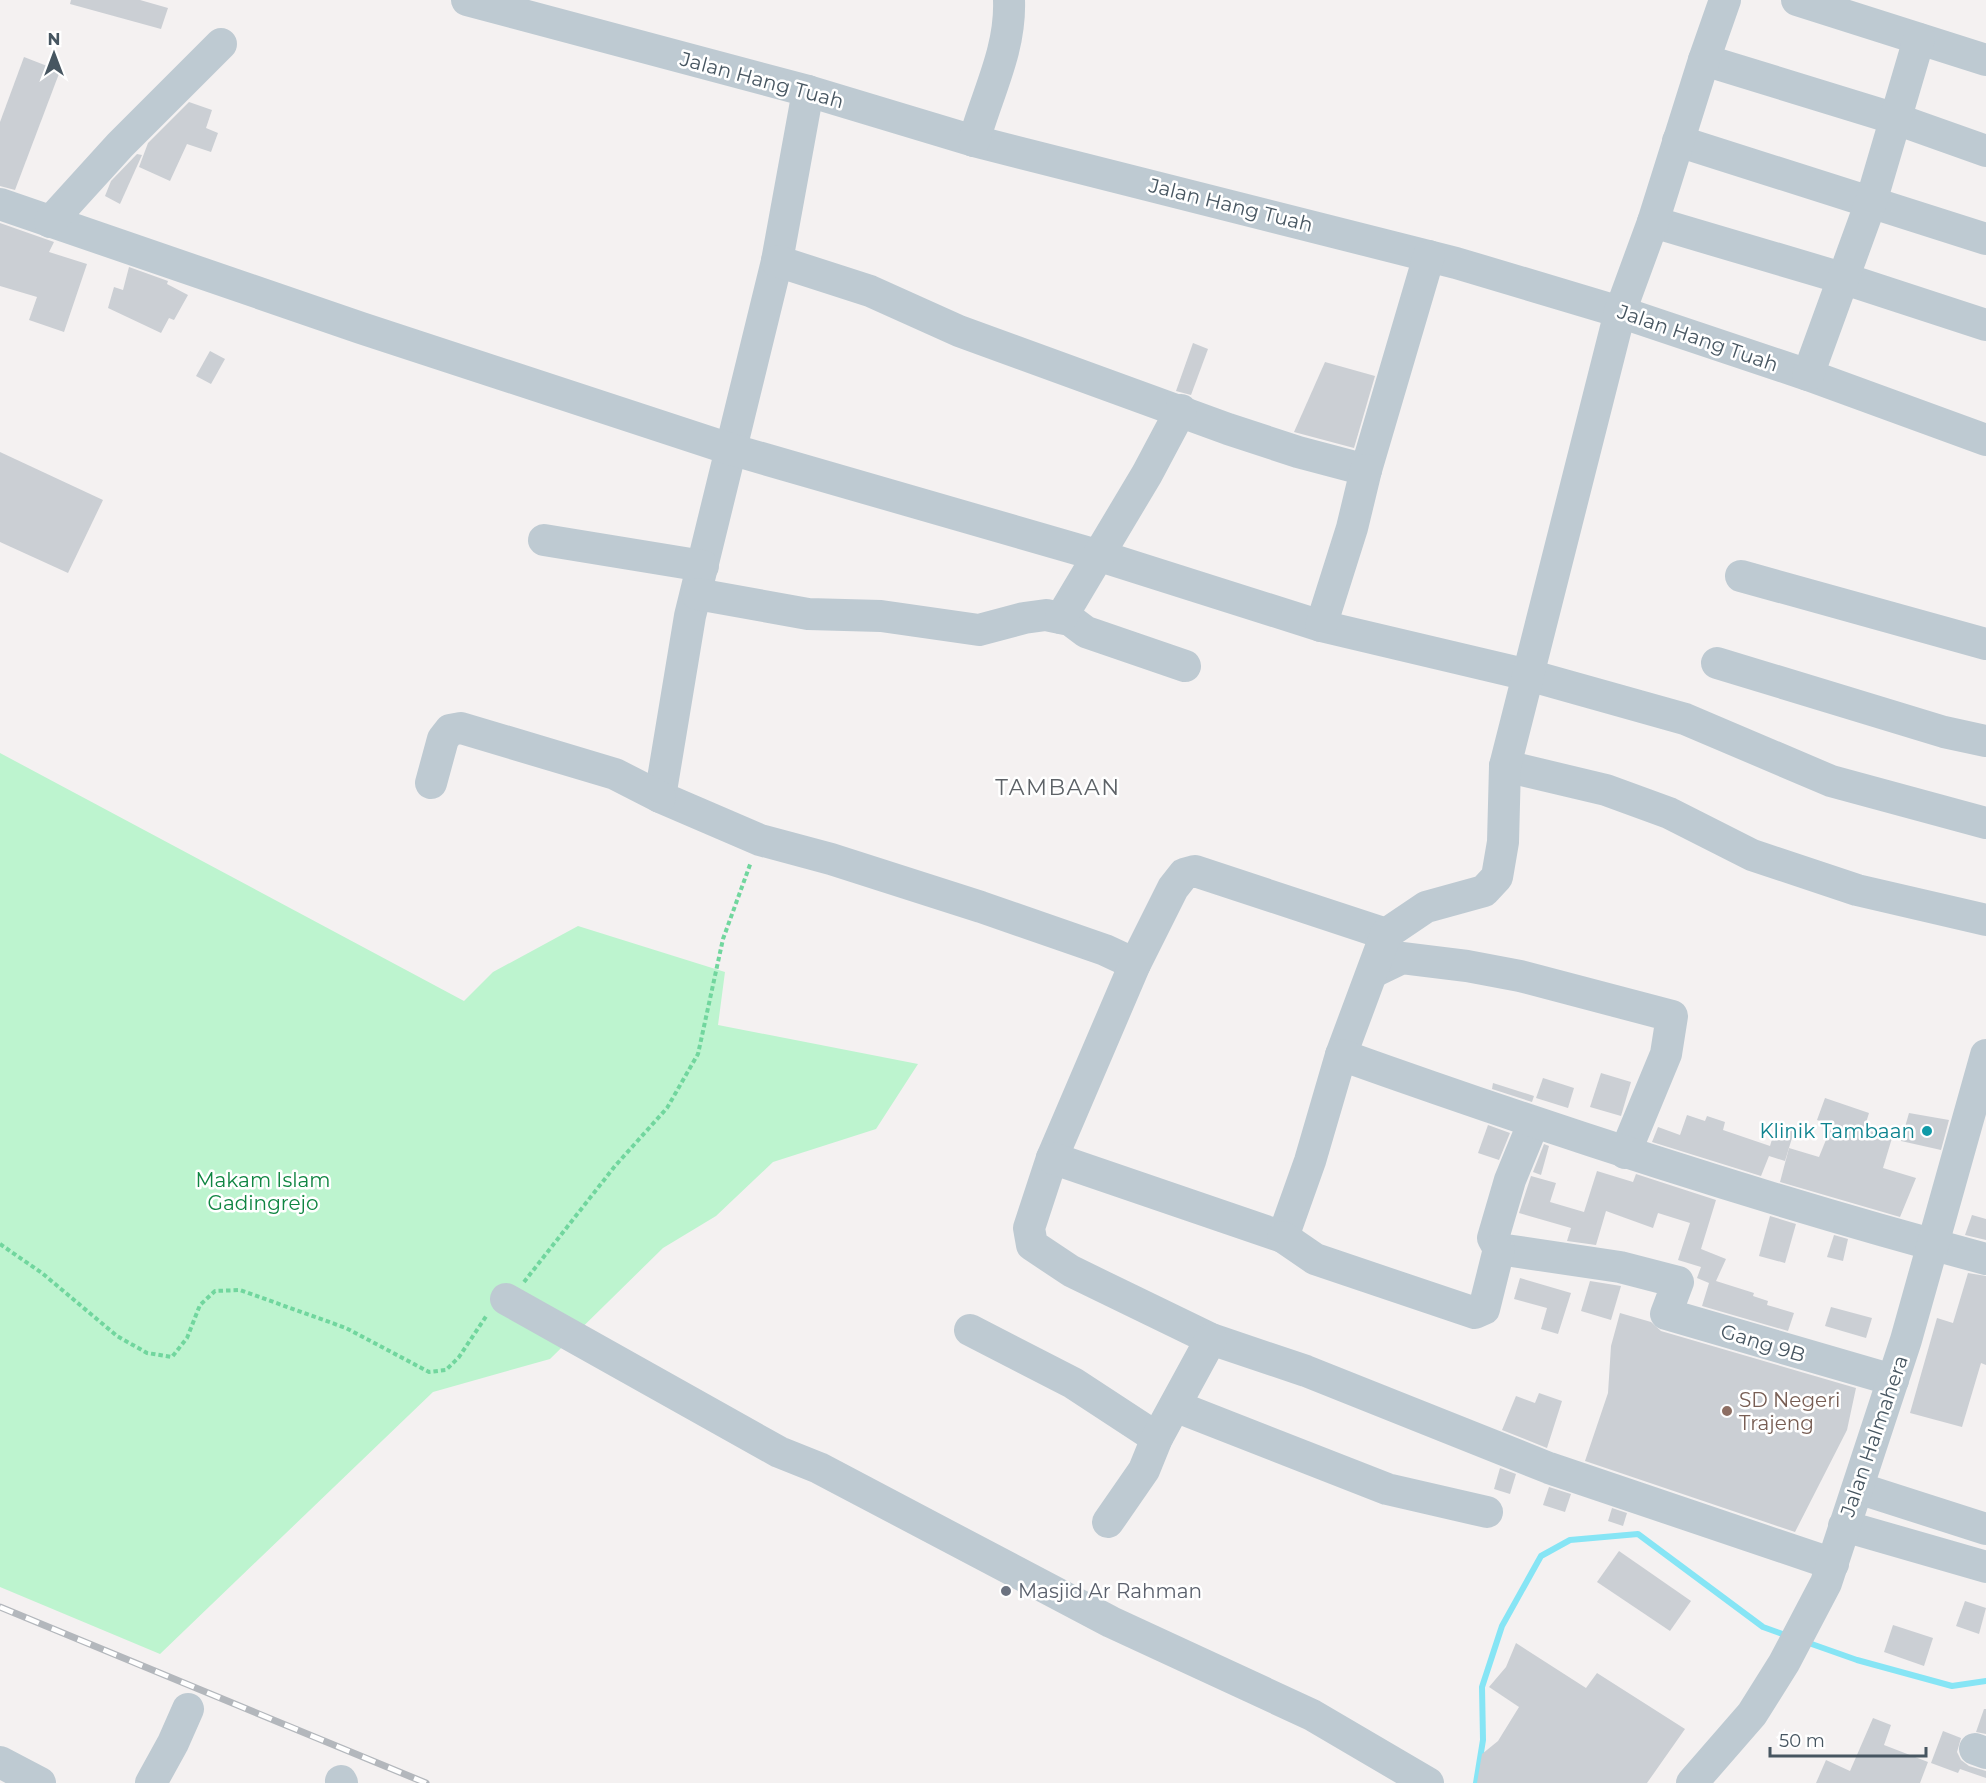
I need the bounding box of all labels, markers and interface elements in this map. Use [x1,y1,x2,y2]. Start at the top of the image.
north arrow [24,24,84,84]
text: N [48,30,60,49]
street label: Jalan Hang Tuah [677,46,846,113]
street label: Jalan Hang Tuah [1146,173,1316,237]
street label: Jalan Hang Tuah [1614,299,1781,377]
district label: TAMBAAN [995,774,1121,801]
place label: Klinik Tambaan [1759,1119,1915,1143]
marker: Klinik Tambaan [1920,1124,1934,1138]
park label: Makam Islam Gadingrejo [195,1168,331,1215]
street label: Gang 9B [1718,1319,1808,1367]
street label: Jalan Halmahera [1835,1352,1913,1521]
place label: SD Negeri Trajeng [1739,1388,1840,1435]
marker: SD Negeri Trajeng [1720,1404,1734,1418]
place label: Masjid Ar Rahman [1018,1579,1202,1603]
marker: Masjid Ar Rahman [999,1584,1013,1598]
scale bar [1770,1720,1926,1758]
text: 50 m [1779,1730,1825,1752]

